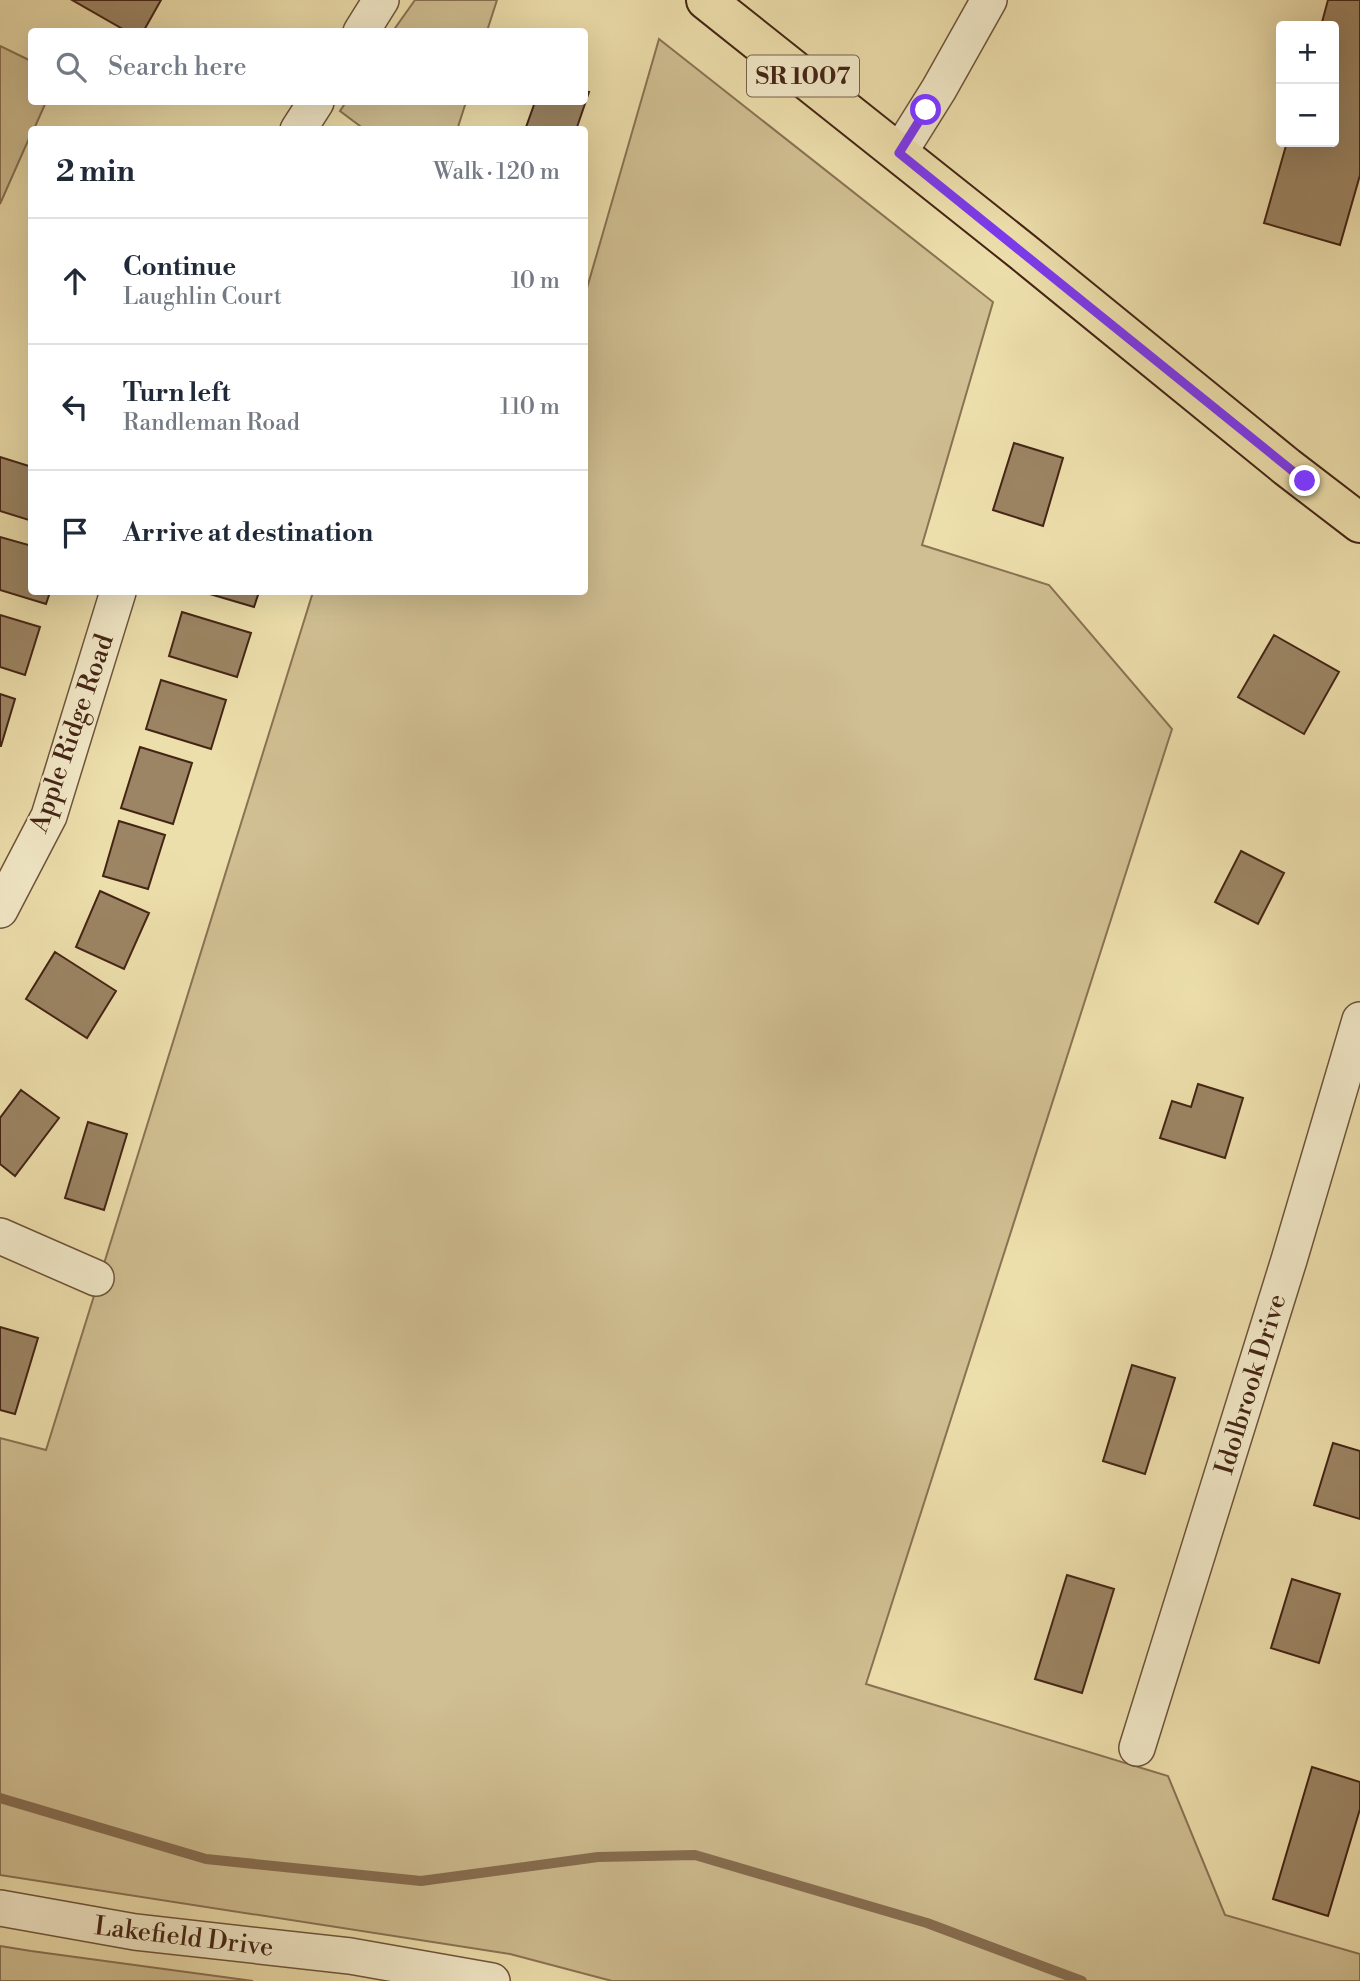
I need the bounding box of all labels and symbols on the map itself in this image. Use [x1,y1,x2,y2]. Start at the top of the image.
road number: SR 1007 [747,56,859,96]
route start [910,94,941,125]
route end [1289,465,1320,496]
street label: Apple Ridge Road [23,630,121,837]
street label: Idolbrook Drive [1208,1290,1294,1478]
street label: Lakefield Drive [93,1910,275,1964]

